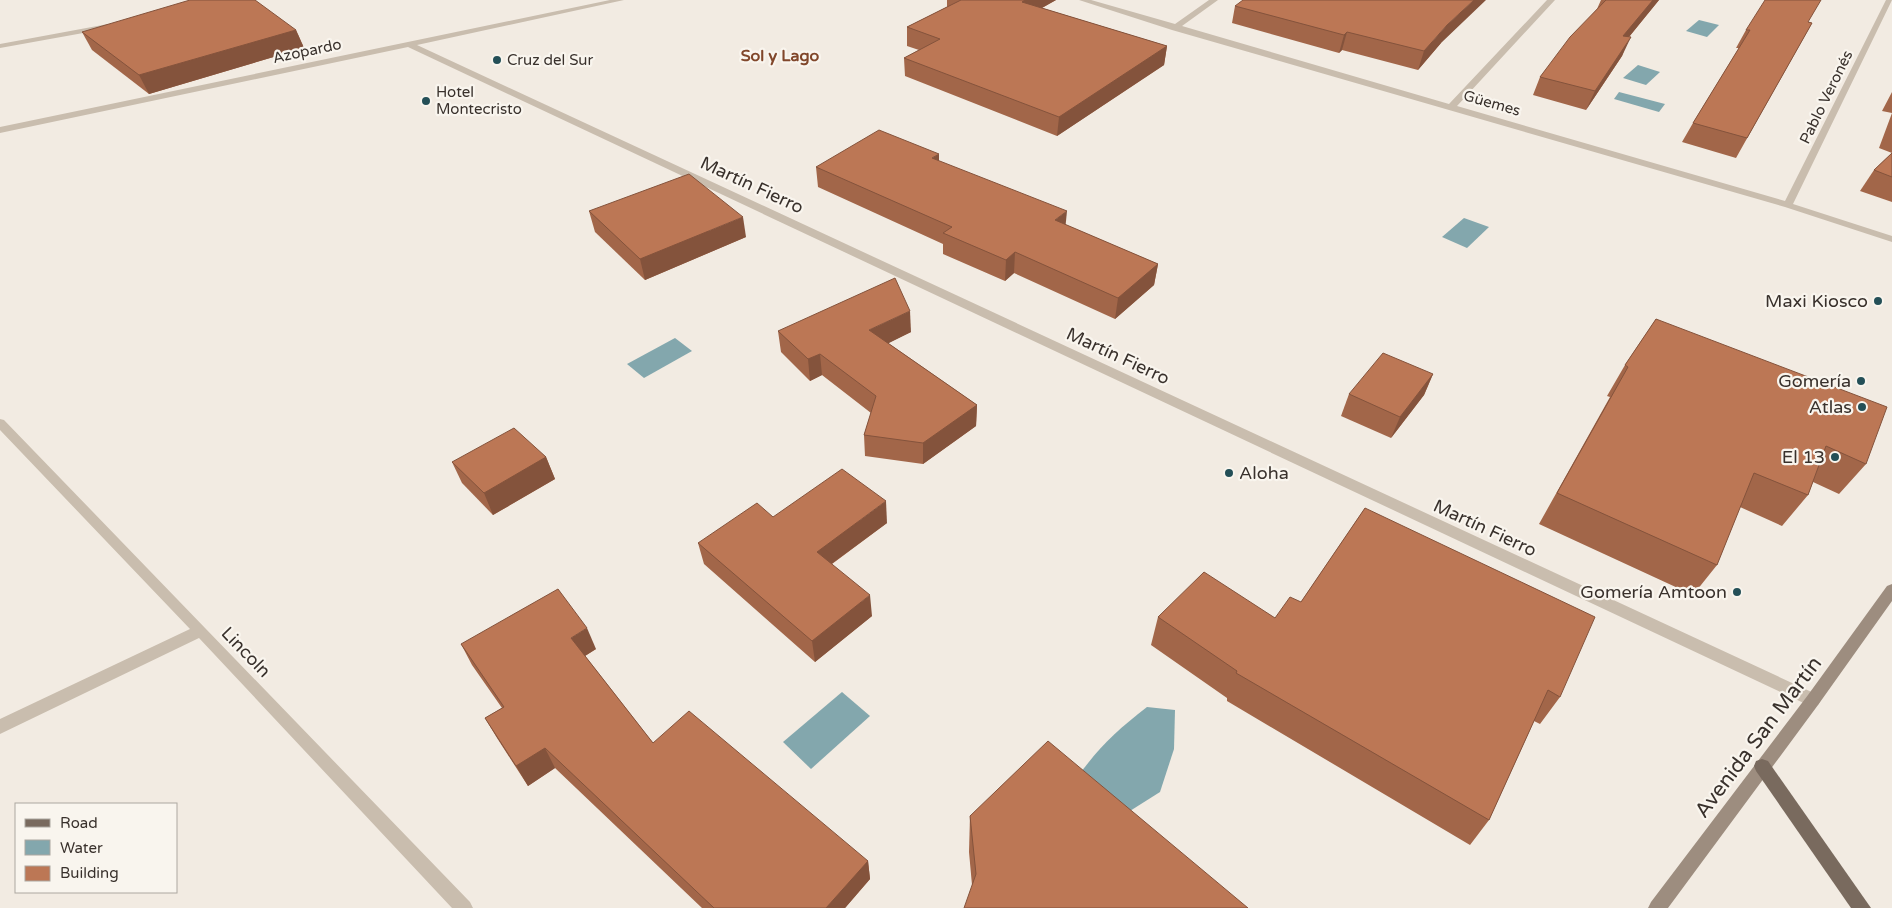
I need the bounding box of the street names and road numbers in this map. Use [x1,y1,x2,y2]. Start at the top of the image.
street label: Azopardo [271,35,343,67]
street label: Pablo Veronés [1796,47,1856,147]
street label: Güemes [1461,86,1523,120]
street label: Martín Fierro [697,152,807,219]
street label: Martín Fierro [1063,323,1173,390]
street label: Martín Fierro [1430,495,1540,562]
street label: Lincoln [217,622,275,682]
street label: Avenida San Martín [1690,652,1827,823]

